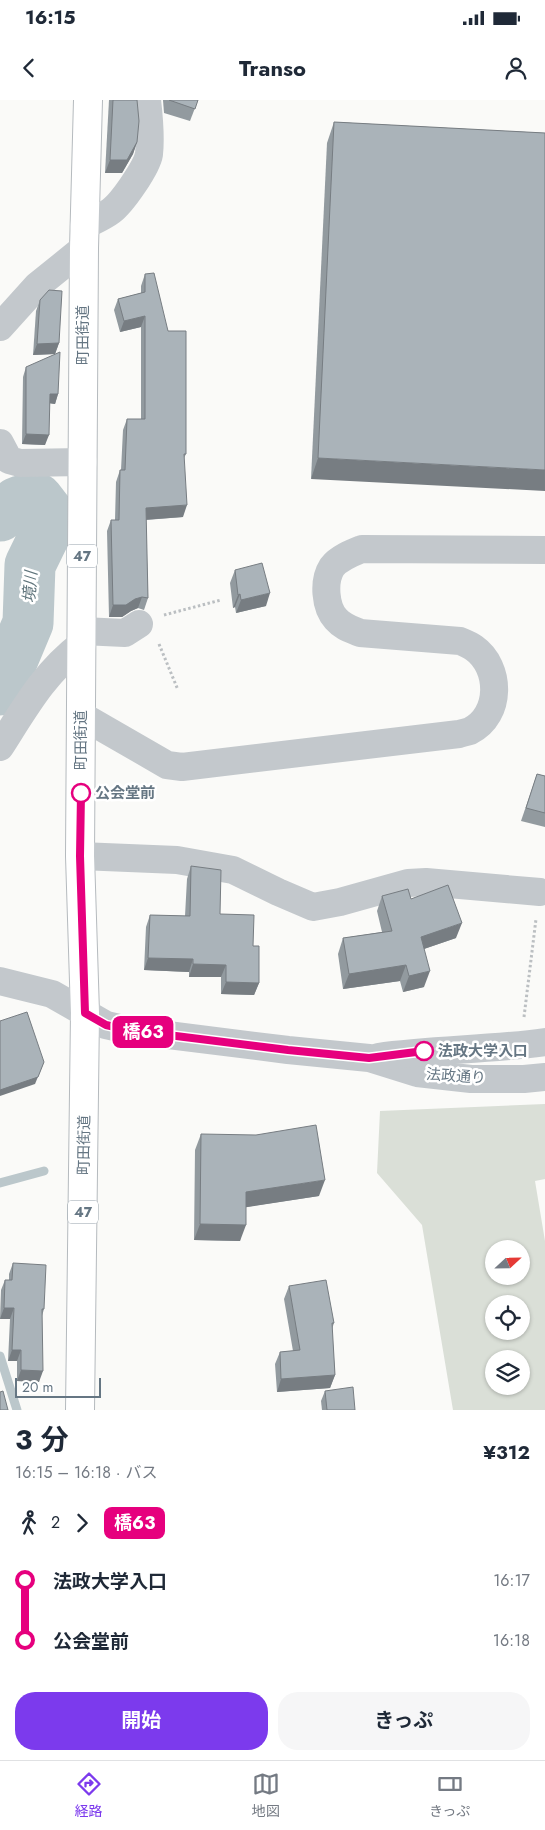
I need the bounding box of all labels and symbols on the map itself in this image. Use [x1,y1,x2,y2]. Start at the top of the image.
street label: 町田街道 [72,305,94,365]
road number: 47 [67,544,97,568]
water label: 境川 [17,568,43,604]
street label: 町田街道 [70,710,92,770]
place label: 公会堂前 [95,782,155,804]
marker: 公会堂前 [71,783,91,803]
line badge: 橋63 [114,1016,172,1048]
place label: 法政大学入口 [438,1040,528,1062]
marker: 法政大学入口 [414,1041,434,1061]
street label: 法政通り [425,1063,487,1089]
street label: 町田街道 [72,1115,96,1175]
road number: 47 [68,1200,98,1224]
north arrow [485,1240,530,1285]
scale bar [15,1375,101,1398]

